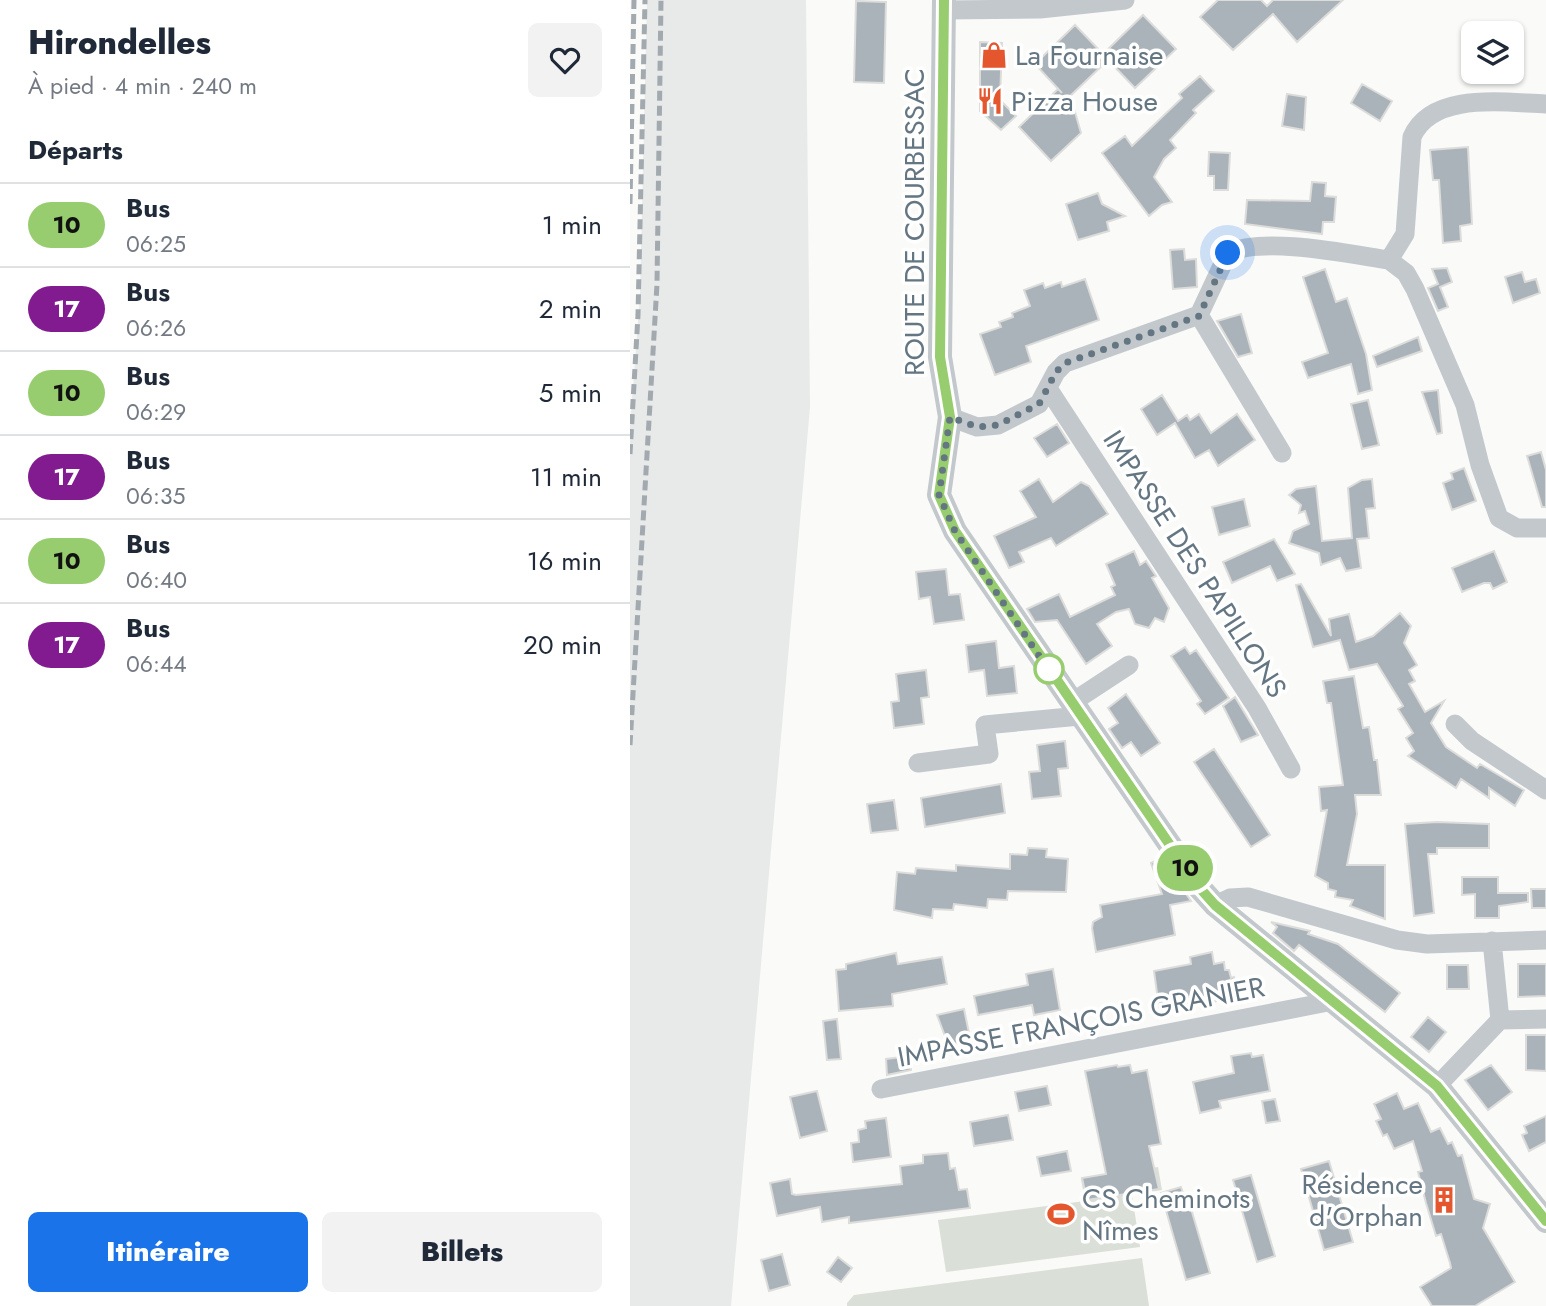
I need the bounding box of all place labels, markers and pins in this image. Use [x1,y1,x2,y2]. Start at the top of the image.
place label: La Fournaise [1015,35,1163,76]
shop icon: La Fournaise [979,40,1009,70]
place label: Pizza House [1011,81,1158,122]
restaurant icon: Pizza House [975,86,1005,116]
unlabelled marker [1034,654,1064,684]
place label: Résidence d'Orphan [1301,1164,1423,1237]
place label: CS Cheminots Nîmes [1082,1178,1250,1251]
building icon: Résidence d'Orphan [1429,1185,1459,1215]
sports icon: CS Cheminots Nîmes [1046,1199,1076,1229]

